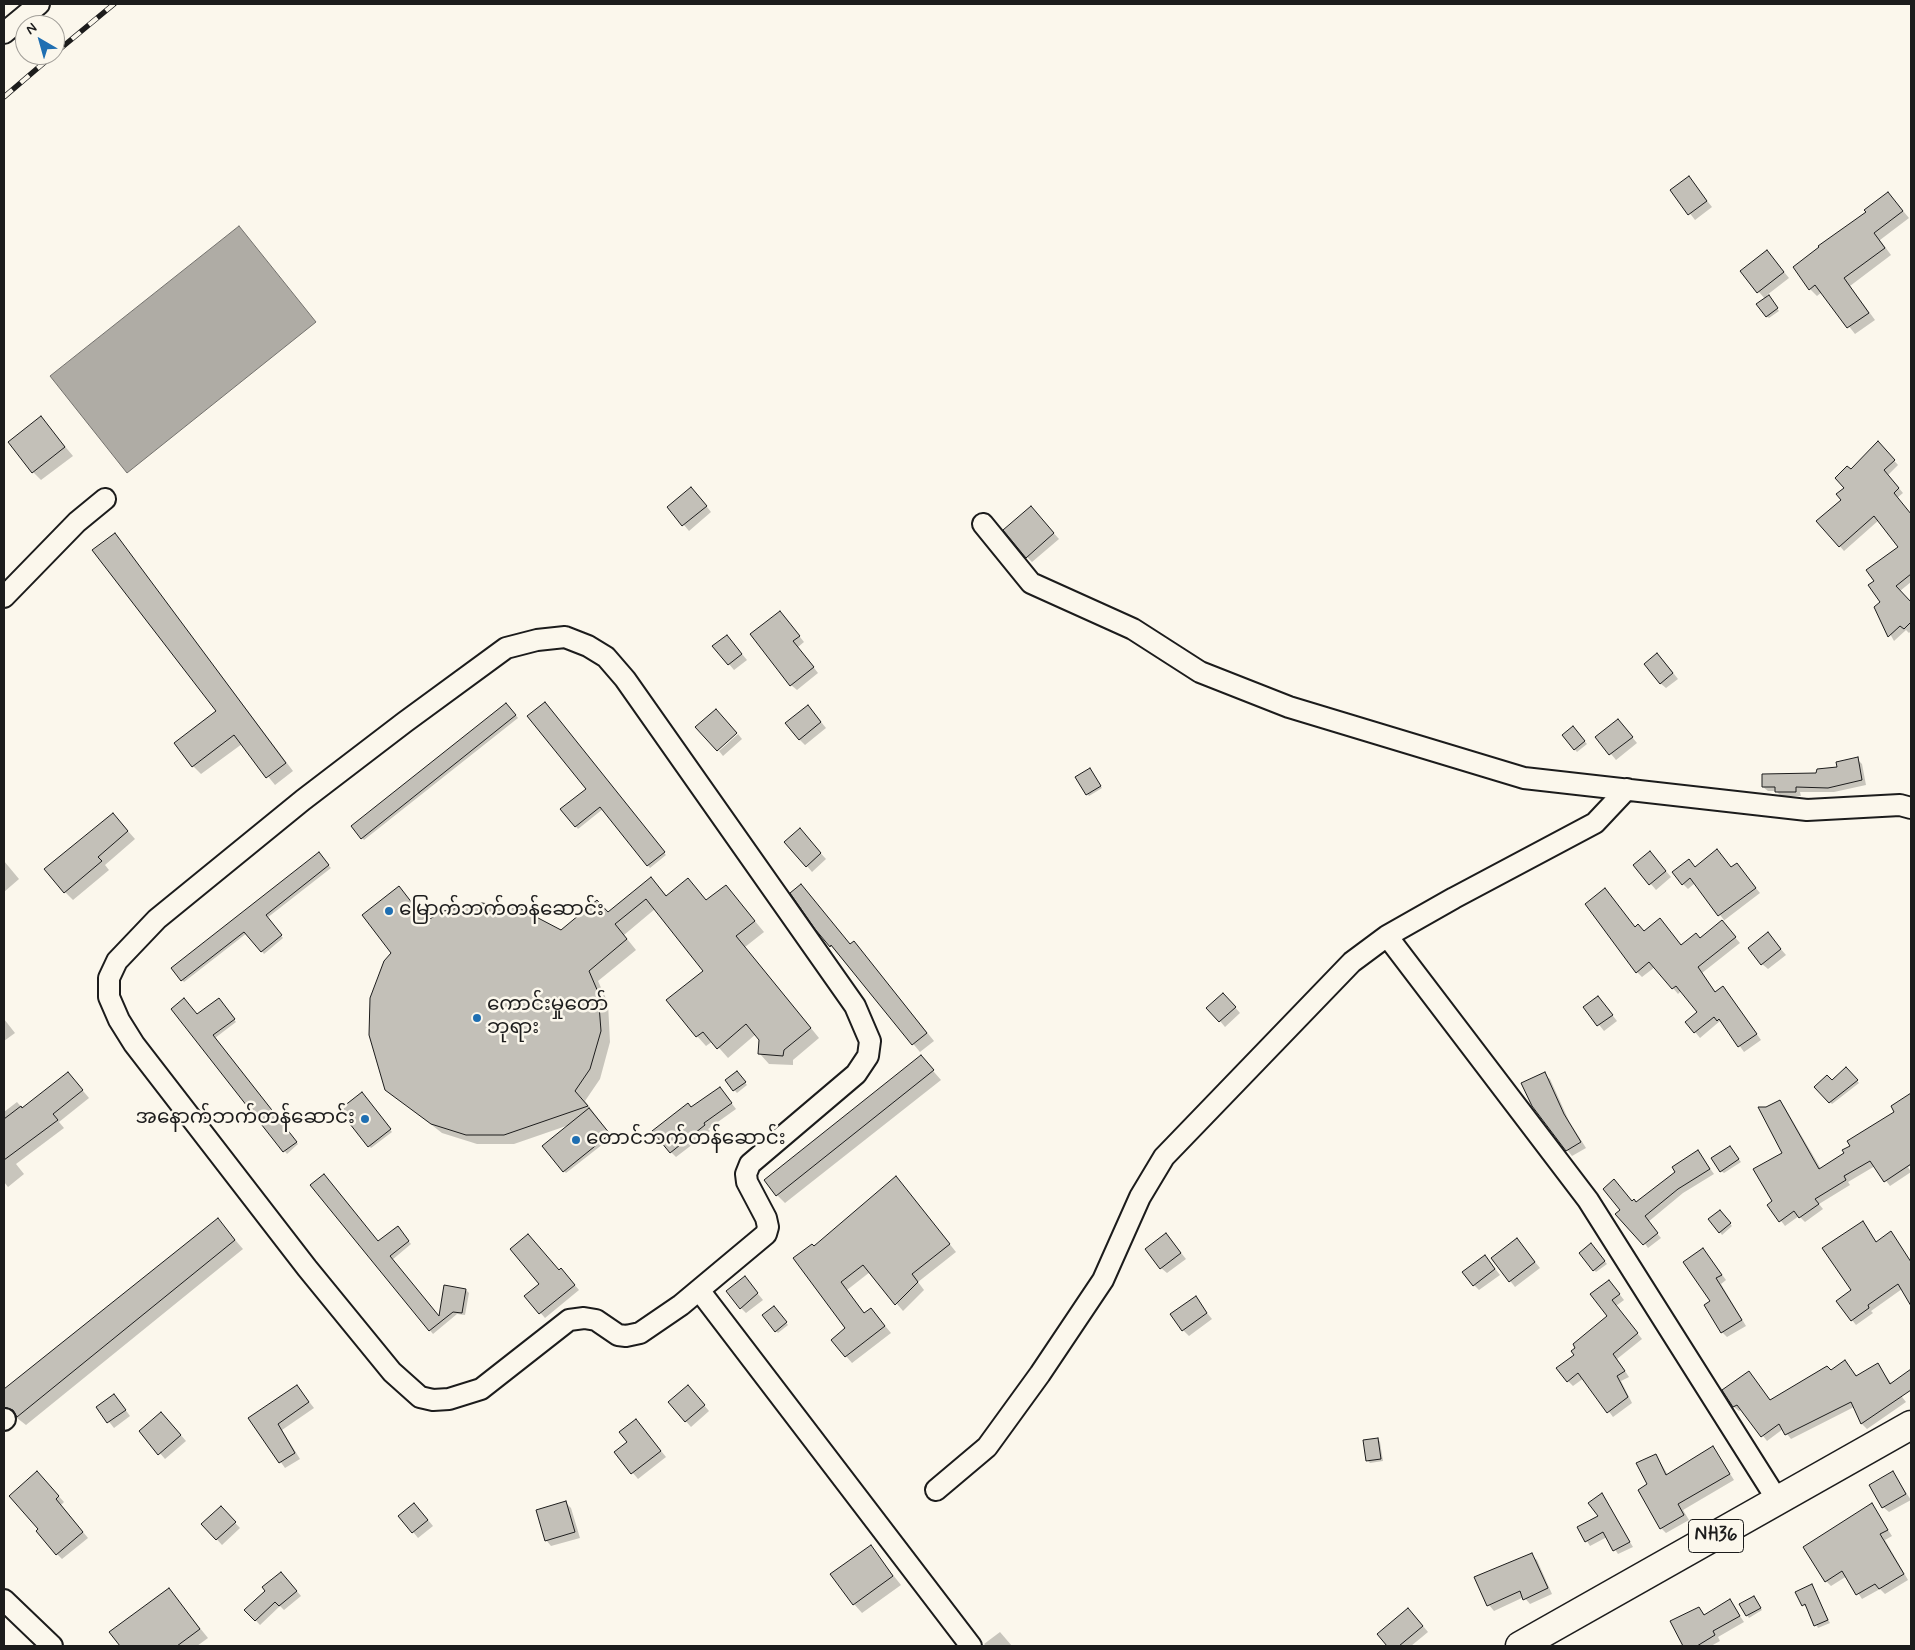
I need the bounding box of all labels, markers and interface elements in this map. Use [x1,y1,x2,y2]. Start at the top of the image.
north arrow [15,15,65,65]
text: N [22,19,41,39]
place label: မြောက်ဘက်တန်ဆောင်း [399,899,604,923]
marker: မြောက်ဘက်တန်ဆောင်း [383,905,395,917]
place label: ကောင်းမှုတော် ဘုရား [487,994,608,1041]
marker: ကောင်းမှုတော် ဘုရား [471,1012,483,1024]
place label: အနောက်ဘက်တန်ဆောင်း [136,1107,355,1131]
marker: အနောက်ဘက်တန်ဆောင်း [359,1113,371,1125]
place label: တောင်ဘက်တန်ဆောင်း [586,1128,786,1152]
marker: တောင်ဘက်တန်ဆောင်း [570,1134,582,1146]
road number: NH36 [1688,1520,1744,1552]

